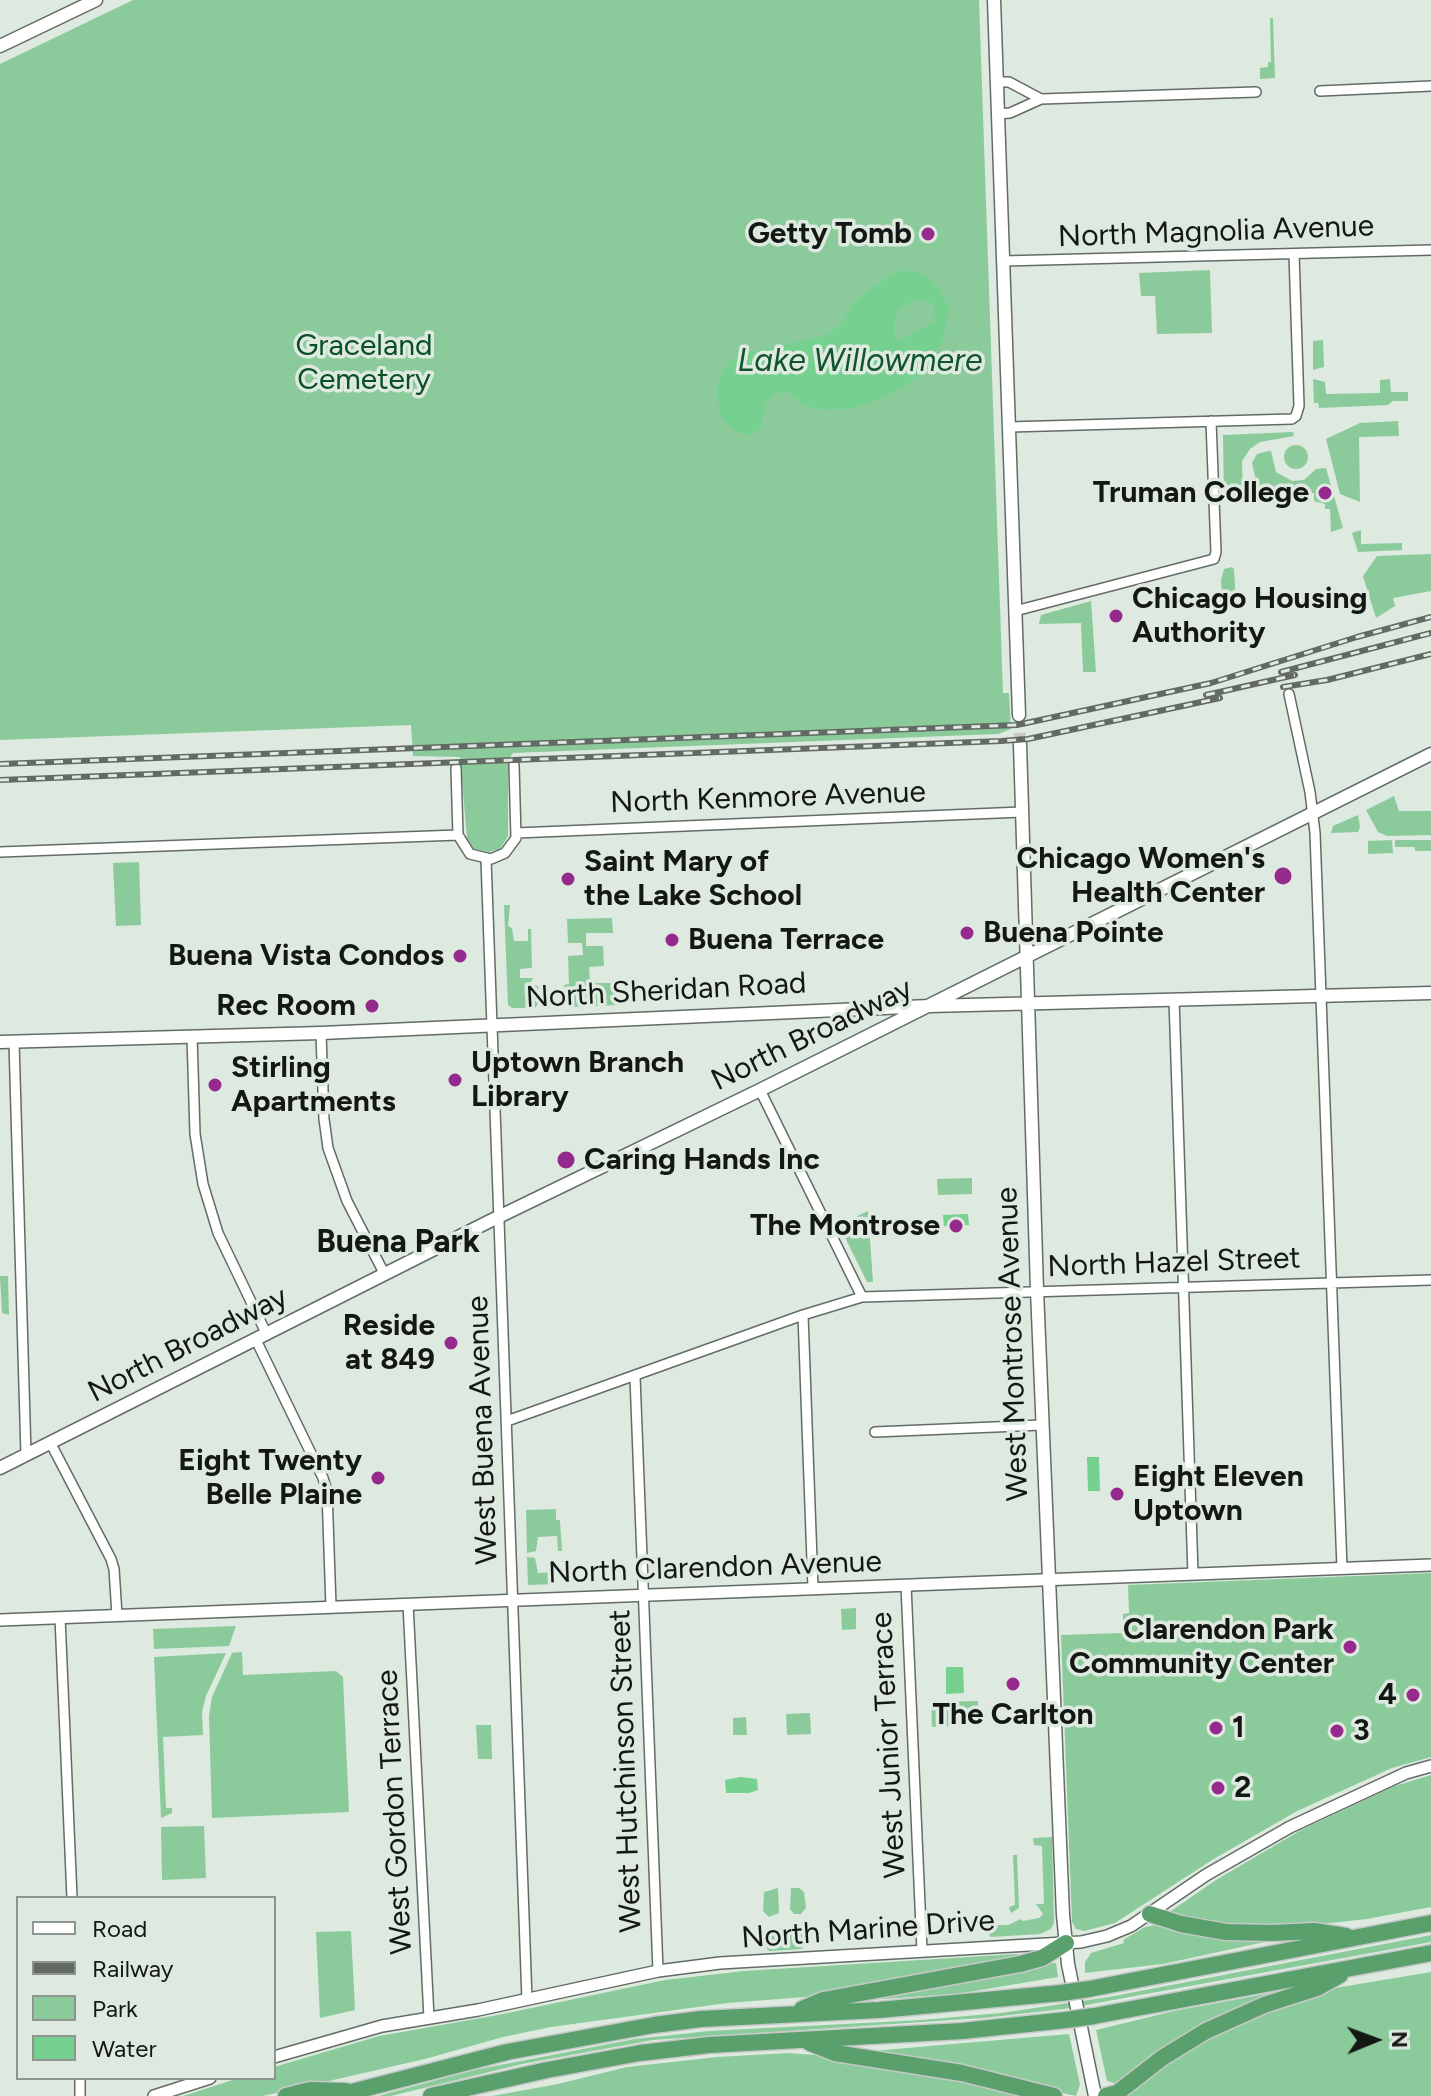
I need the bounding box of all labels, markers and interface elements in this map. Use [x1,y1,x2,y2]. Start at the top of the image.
street label: North Magnolia Avenue [1057,208,1375,256]
place label: Getty Tomb [748,216,912,252]
marker: Getty Tomb [919,225,937,243]
park label: Graceland Cemetery [295,328,433,398]
water label: Lake Willowmere [738,343,982,381]
place label: Truman College [1093,475,1309,511]
marker: Truman College [1316,484,1334,502]
place label: Chicago Housing Authority [1132,581,1368,652]
marker: Chicago Housing Authority [1107,607,1125,625]
street label: North Kenmore Avenue [610,775,926,821]
place label: Chicago Women's Health Center [1016,841,1265,912]
place label: Saint Mary of the Lake School [584,844,802,914]
marker: Chicago Women's Health Center [1272,865,1294,887]
marker: Saint Mary of the Lake School [559,870,577,888]
place label: Buena Pointe [983,915,1164,951]
place label: Buena Terrace [688,922,884,958]
marker: Buena Pointe [958,924,976,942]
marker: Buena Terrace [663,931,681,949]
place label: Buena Vista Condos [168,938,444,974]
marker: Buena Vista Condos [451,947,469,965]
street label: North Sheridan Road [525,966,807,1016]
street label: North Broadway [706,971,918,1099]
place label: Rec Room [216,988,356,1024]
marker: Rec Room [363,997,381,1015]
place label: Uptown Branch Library [471,1045,684,1116]
place label: Stirling Apartments [231,1050,396,1120]
marker: Uptown Branch Library [446,1071,464,1089]
marker: Stirling Apartments [206,1076,224,1094]
place label: Caring Hands Inc [584,1142,820,1178]
marker: Caring Hands Inc [555,1149,577,1171]
street label: West Montrose Avenue [990,1186,1036,1502]
place label: The Montrose [750,1208,940,1244]
marker: The Montrose [947,1217,965,1235]
district label: Buena Park [316,1224,480,1262]
street label: North Hazel Street [1047,1241,1301,1285]
street label: North Broadway [82,1279,294,1411]
street label: West Buena Avenue [460,1295,506,1565]
place label: Reside at 849 [343,1308,435,1378]
marker: Reside at 849 [442,1334,460,1352]
place label: Eight Twenty Belle Plaine [178,1443,362,1514]
place label: Eight Eleven Uptown [1133,1459,1304,1530]
marker: Eight Twenty Belle Plaine [369,1469,387,1487]
marker: Eight Eleven Uptown [1108,1485,1126,1503]
street label: North Clarendon Avenue [548,1544,882,1592]
street label: West Hutchinson Street [602,1609,650,1933]
street label: West Junior Terrace [864,1611,914,1879]
place label: Clarendon Park Community Center [1069,1612,1334,1682]
marker: Clarendon Park Community Center [1341,1638,1359,1656]
street label: West Gordon Terrace [370,1669,420,1955]
marker: The Carlton [1004,1675,1022,1693]
place label: 4 [1378,1677,1397,1713]
marker: 4 [1404,1686,1422,1704]
place label: The Carlton [932,1697,1094,1733]
place label: 1 [1232,1710,1245,1746]
place label: 3 [1353,1713,1370,1749]
marker: 1 [1207,1719,1225,1737]
marker: 3 [1328,1722,1346,1740]
place label: 2 [1234,1770,1251,1806]
marker: 2 [1209,1779,1227,1797]
legend [16,1896,276,2080]
street label: North Marine Drive [740,1903,996,1957]
text: Road [92,1914,147,1943]
text: Railway [92,1954,173,1983]
text: Park [92,1994,138,2023]
north arrow [1335,2000,1415,2080]
text: N [1386,2031,1413,2048]
text: Water [92,2034,157,2063]

